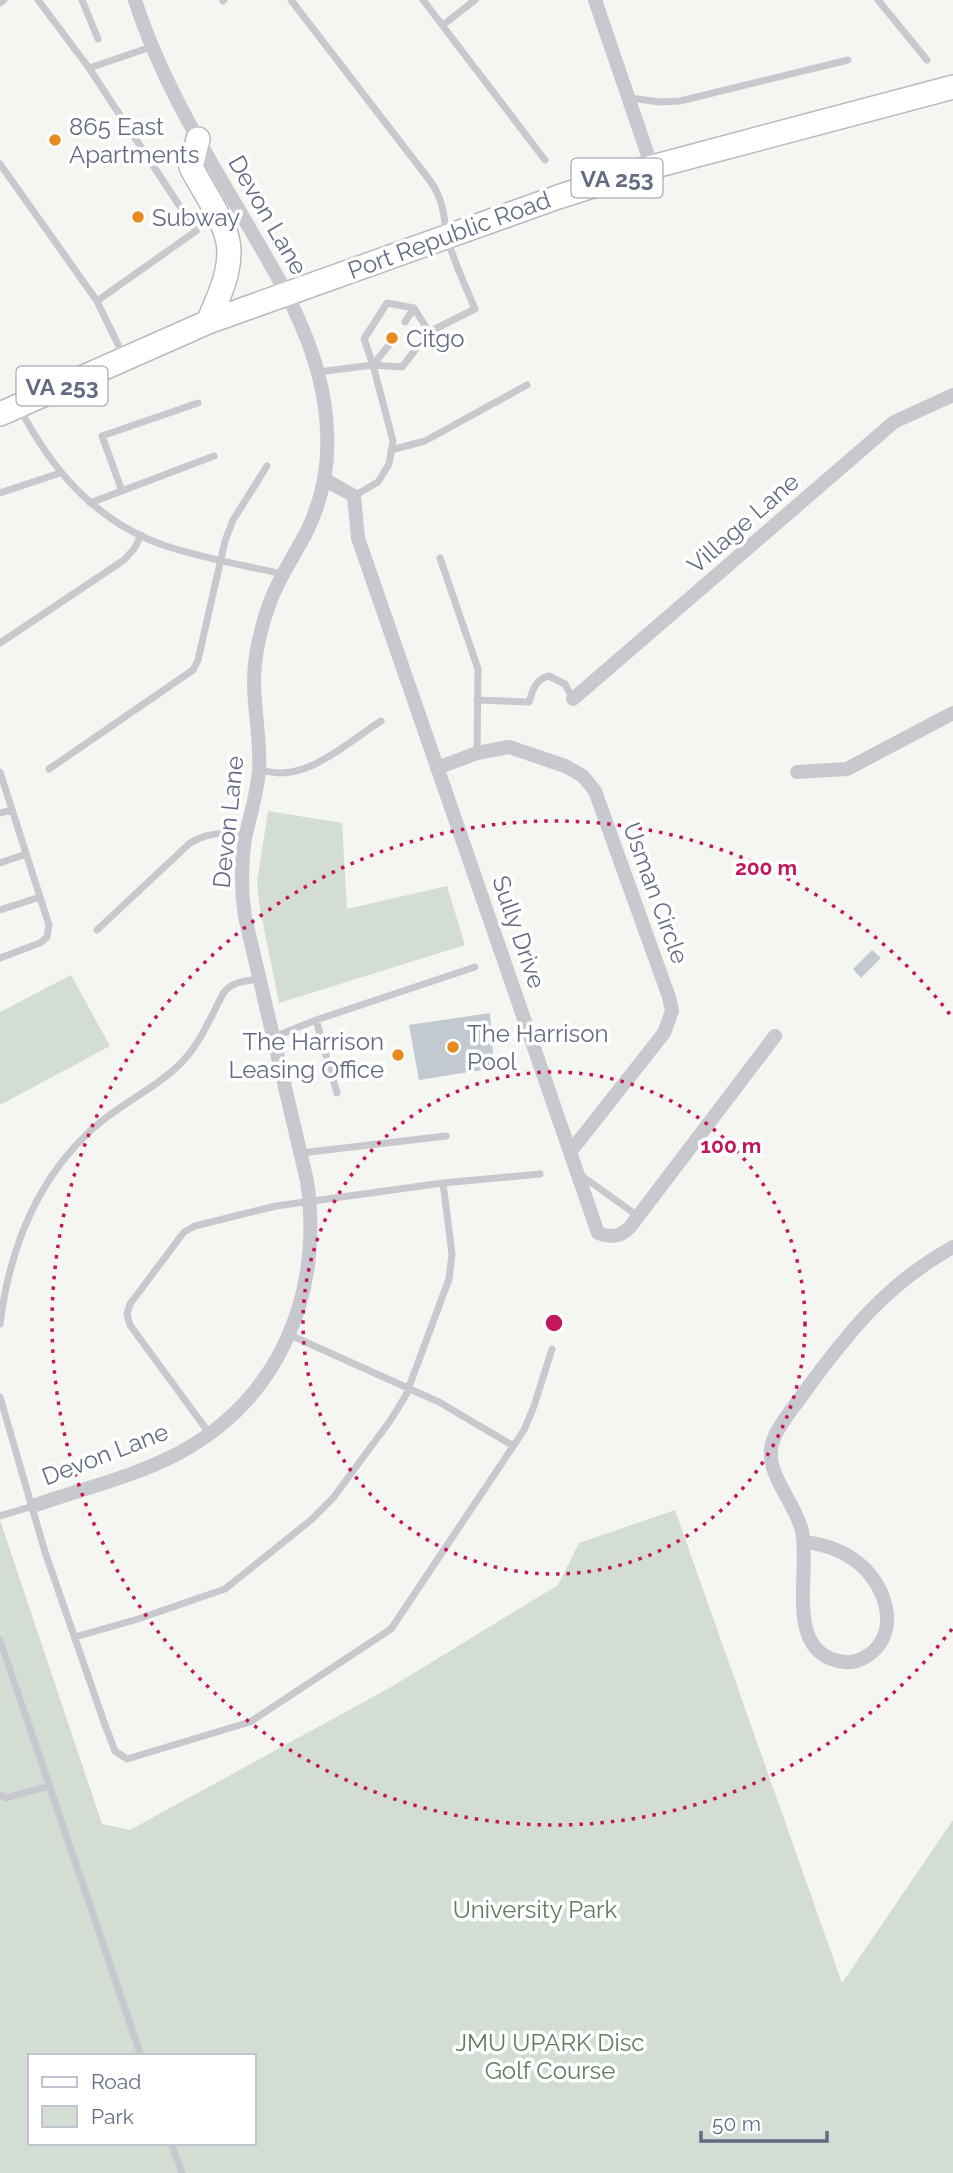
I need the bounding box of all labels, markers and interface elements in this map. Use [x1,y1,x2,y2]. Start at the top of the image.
place label: 865 East Apartments [69,112,199,169]
marker: 865 East Apartments [47,132,63,148]
street label: Devon Lane [222,150,314,280]
road number: VA 253 [572,158,662,197]
street label: Port Republic Road [344,185,554,285]
place label: Subway [152,203,240,232]
marker: Subway [130,209,146,225]
place label: Citgo [406,324,465,353]
marker: Citgo [384,330,400,346]
road number: VA 253 [17,366,108,406]
street label: Village Lane [681,467,805,579]
street label: Devon Lane [207,754,249,890]
street label: Usman Circle [617,818,695,968]
text: 200 m [735,855,797,880]
street label: Sully Drive [486,872,552,992]
place label: The Harrison Pool [467,1019,608,1076]
place label: The Harrison Leasing Office [229,1027,384,1084]
marker: The Harrison Pool [445,1039,461,1055]
marker: The Harrison Leasing Office [390,1047,406,1063]
text: 100 m [701,1133,761,1158]
centre of rings [542,1311,566,1335]
street label: Devon Lane [38,1417,172,1491]
park label: University Park [453,1895,617,1924]
park label: JMU UPARK Disc Golf Course [455,2028,645,2085]
legend [28,2054,256,2145]
text: Road [91,2069,141,2094]
scale bar [701,2100,827,2144]
text: Park [91,2104,134,2129]
text: 50 m [712,2111,761,2136]

